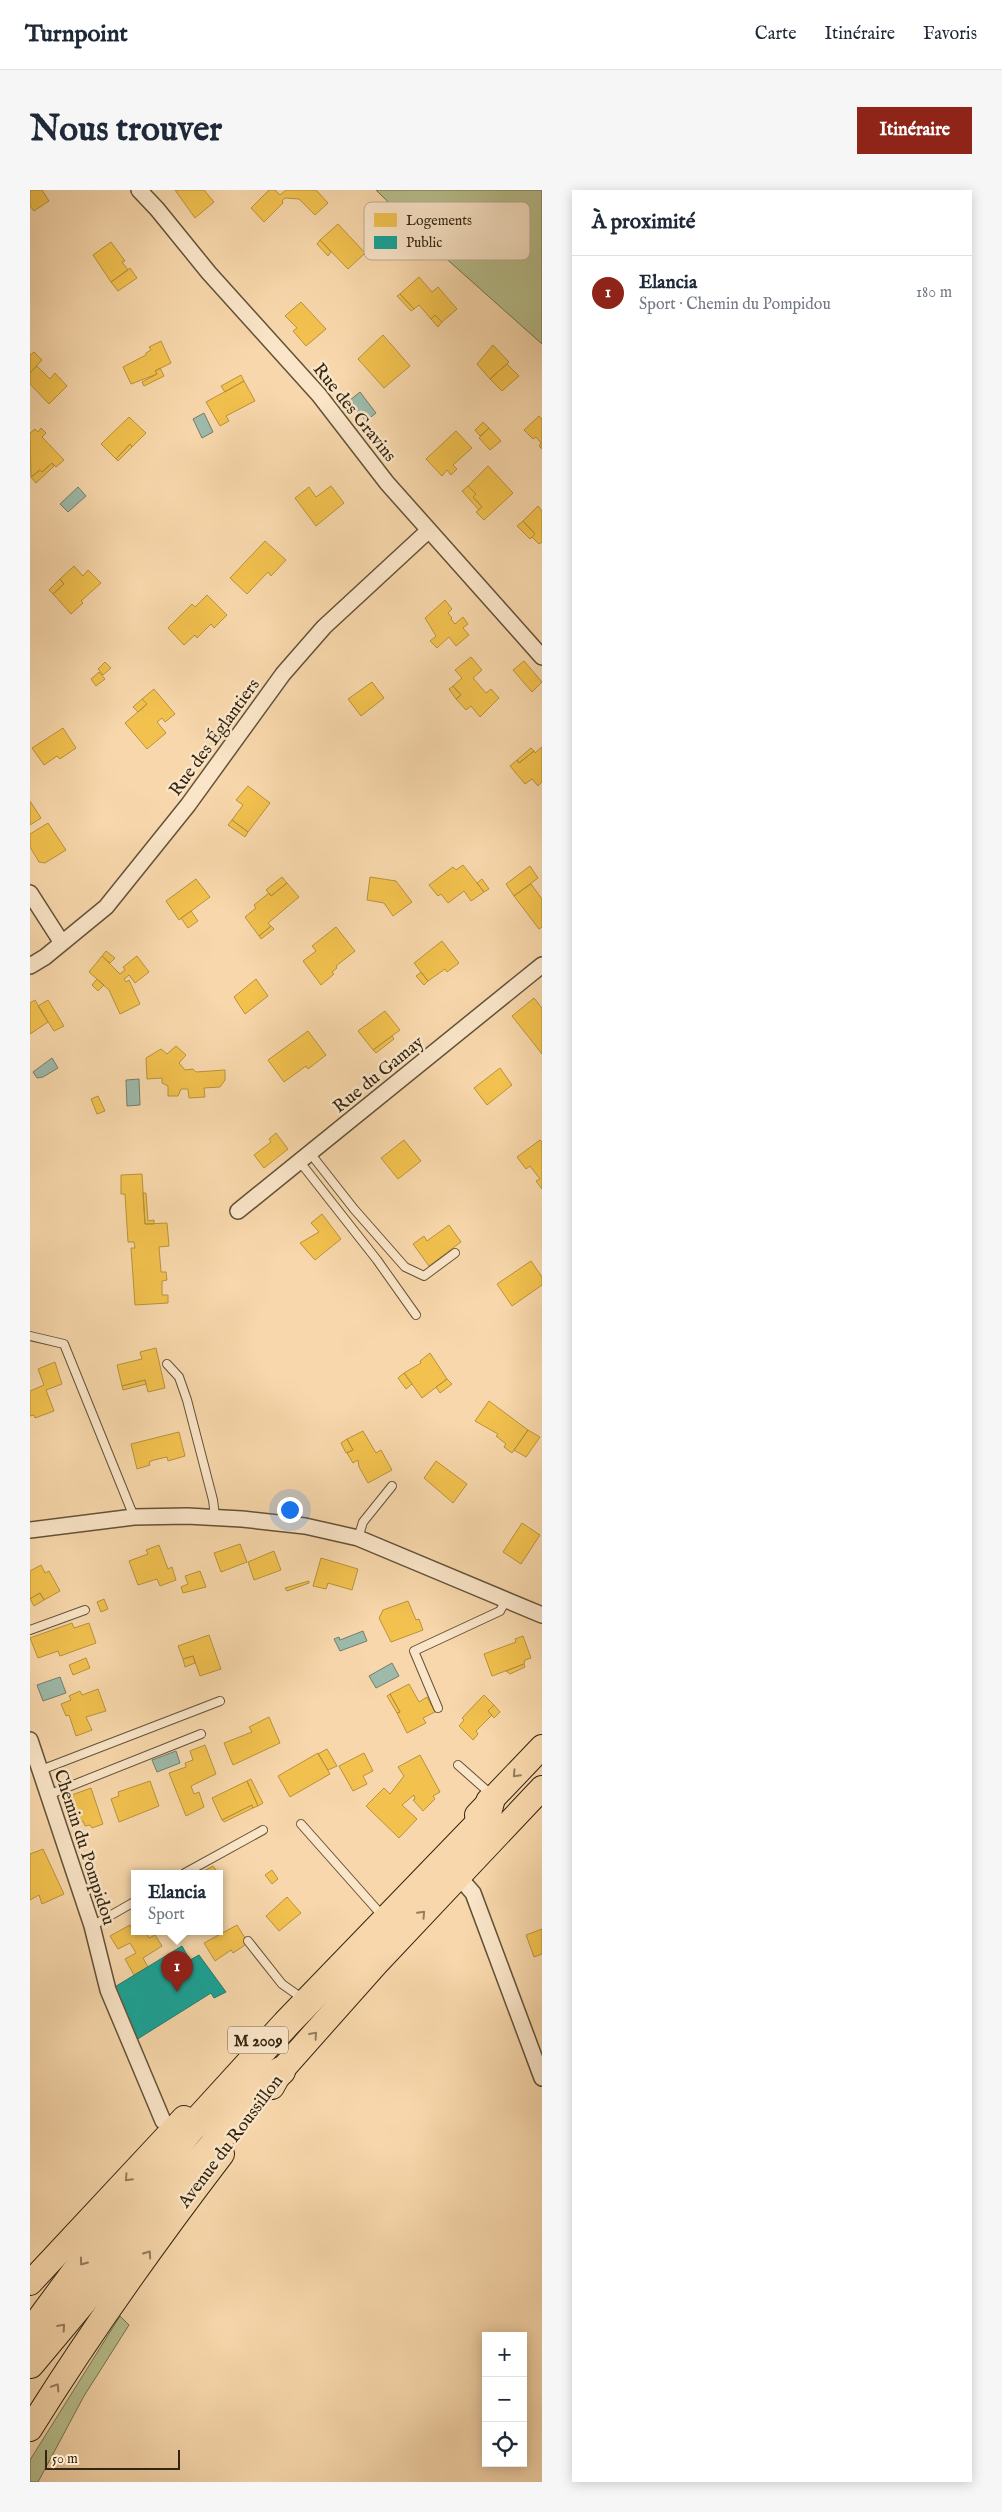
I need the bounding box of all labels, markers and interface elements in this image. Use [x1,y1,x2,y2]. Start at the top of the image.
text: Turnpoint [25,19,128,50]
text: Carte [755,23,797,46]
text: Itinéraire [825,23,895,46]
text: Favoris [923,23,977,46]
button: Itinéraire [857,107,972,154]
text: Nous trouver [30,108,222,153]
legend [364,202,530,260]
text: À proximité [592,209,695,236]
text: Logements [406,212,472,230]
text: Public [406,234,442,252]
text: Elancia [639,271,697,295]
text: 1 [605,283,611,303]
text: 180 m [916,283,952,303]
text: Sport · Chemin du Pompidou [639,295,831,315]
street label: Rue des Gravins [307,359,401,467]
street label: Rue des Églantiers [163,673,266,801]
street label: Rue du Gamay [329,1031,429,1119]
your location [277,1497,303,1523]
street label: Chemin du Pompidou [48,1767,120,1928]
one-way arrow [513,1769,522,1778]
popup [131,1870,223,1935]
text: Elancia [148,1881,206,1905]
text: Sport [148,1905,185,1925]
one-way arrow [416,1911,425,1920]
pin: 1 [161,1951,193,1992]
road number: M 2009 [228,2026,288,2054]
one-way arrow [308,2031,317,2040]
street label: Avenue du Roussillon [173,2070,289,2214]
one-way arrow [125,2172,134,2181]
one-way arrow [142,2250,151,2260]
one-way arrow [80,2256,90,2265]
one-way arrow [56,2323,65,2332]
map controls [482,2332,527,2467]
button: + [482,2332,527,2377]
button: − [482,2377,527,2422]
one-way arrow [49,2384,59,2393]
button: locate [482,2422,527,2467]
scale bar [45,2447,180,2470]
text: 50 m [52,2450,78,2468]

